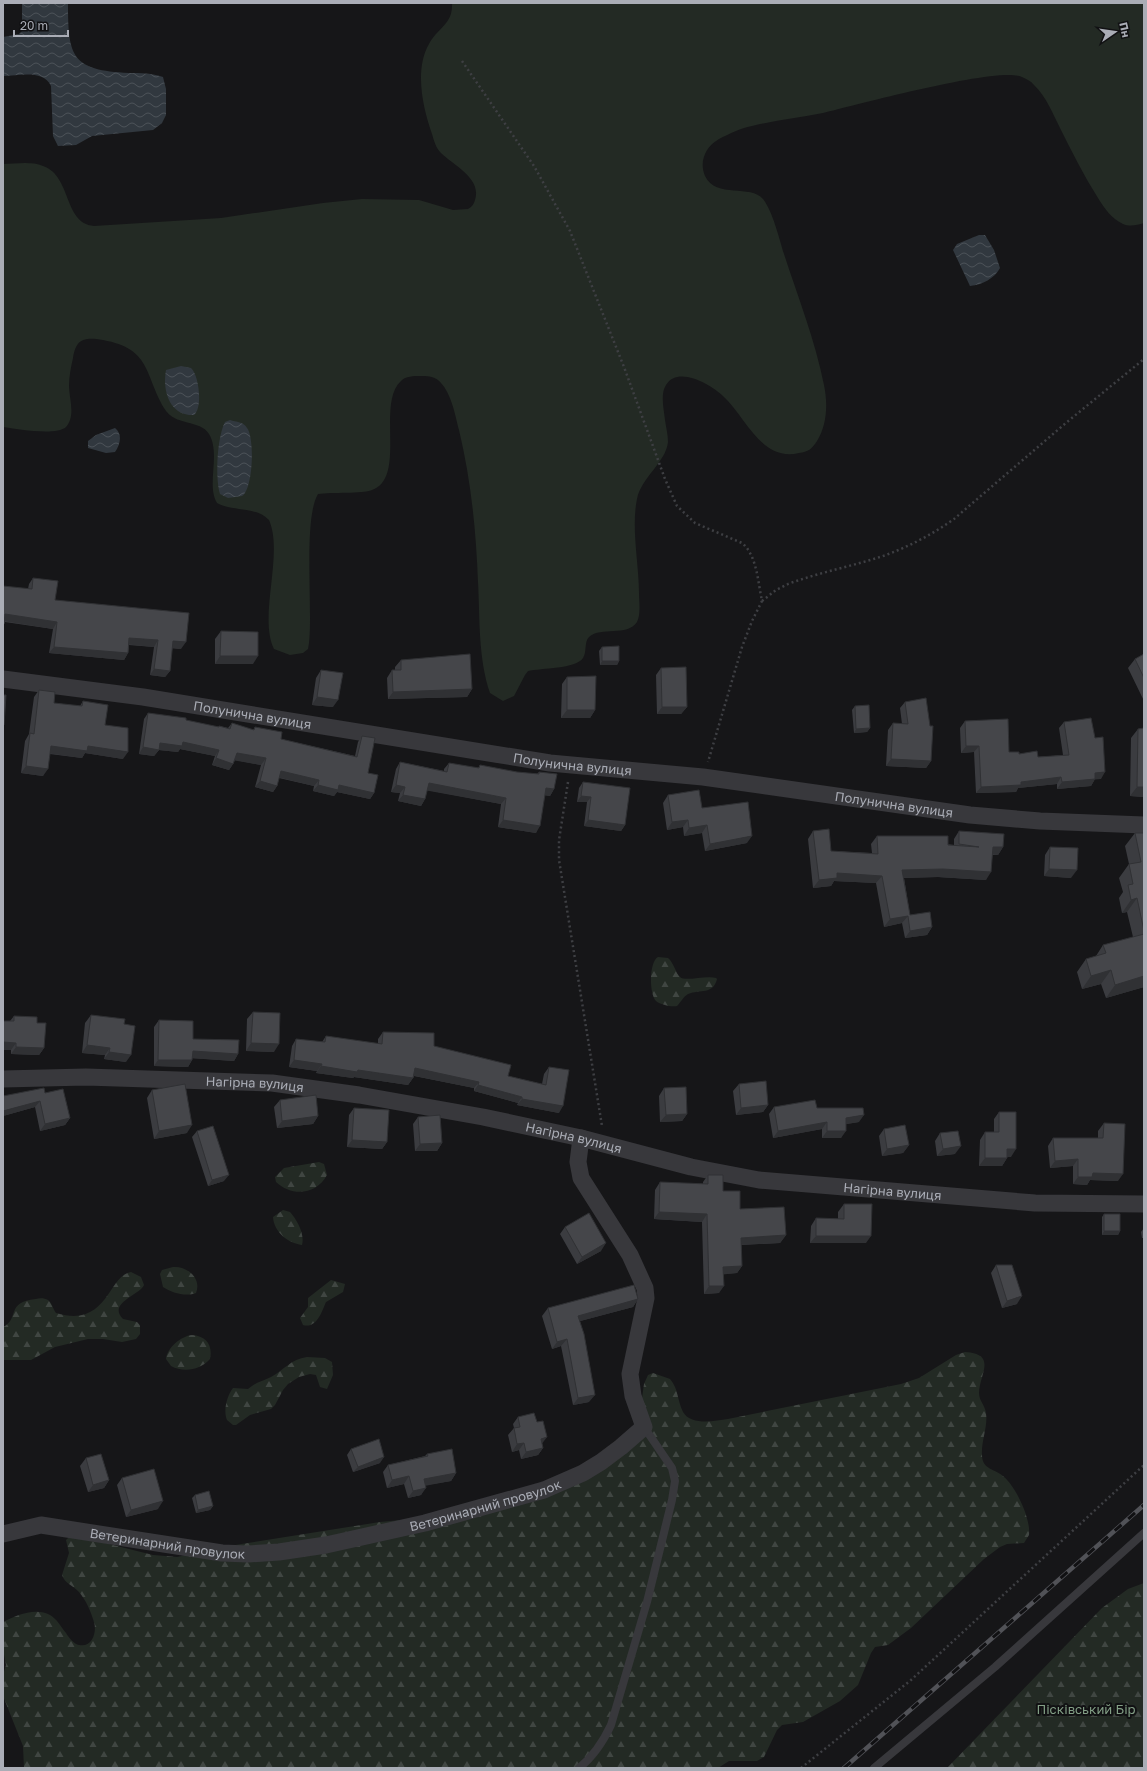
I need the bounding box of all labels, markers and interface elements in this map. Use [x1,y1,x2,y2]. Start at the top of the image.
scale bar [14,12,68,38]
north arrow [1095,12,1135,52]
text: 20 m [20,18,48,33]
text: Пн [1117,21,1133,39]
street label: Полунична вулиця [192,697,313,732]
street label: Полунична вулиця [512,749,633,778]
street label: Полунична вулиця [834,788,954,821]
street label: Нагірна вулиця [205,1073,305,1095]
street label: Нагірна вулиця [524,1118,624,1156]
street label: Нагірна вулиця [843,1179,942,1203]
street label: Ветеринарний провулок [408,1475,564,1534]
street label: Ветеринарний провулок [89,1525,246,1562]
park label: Пісківський Бір [1036,1701,1136,1717]

